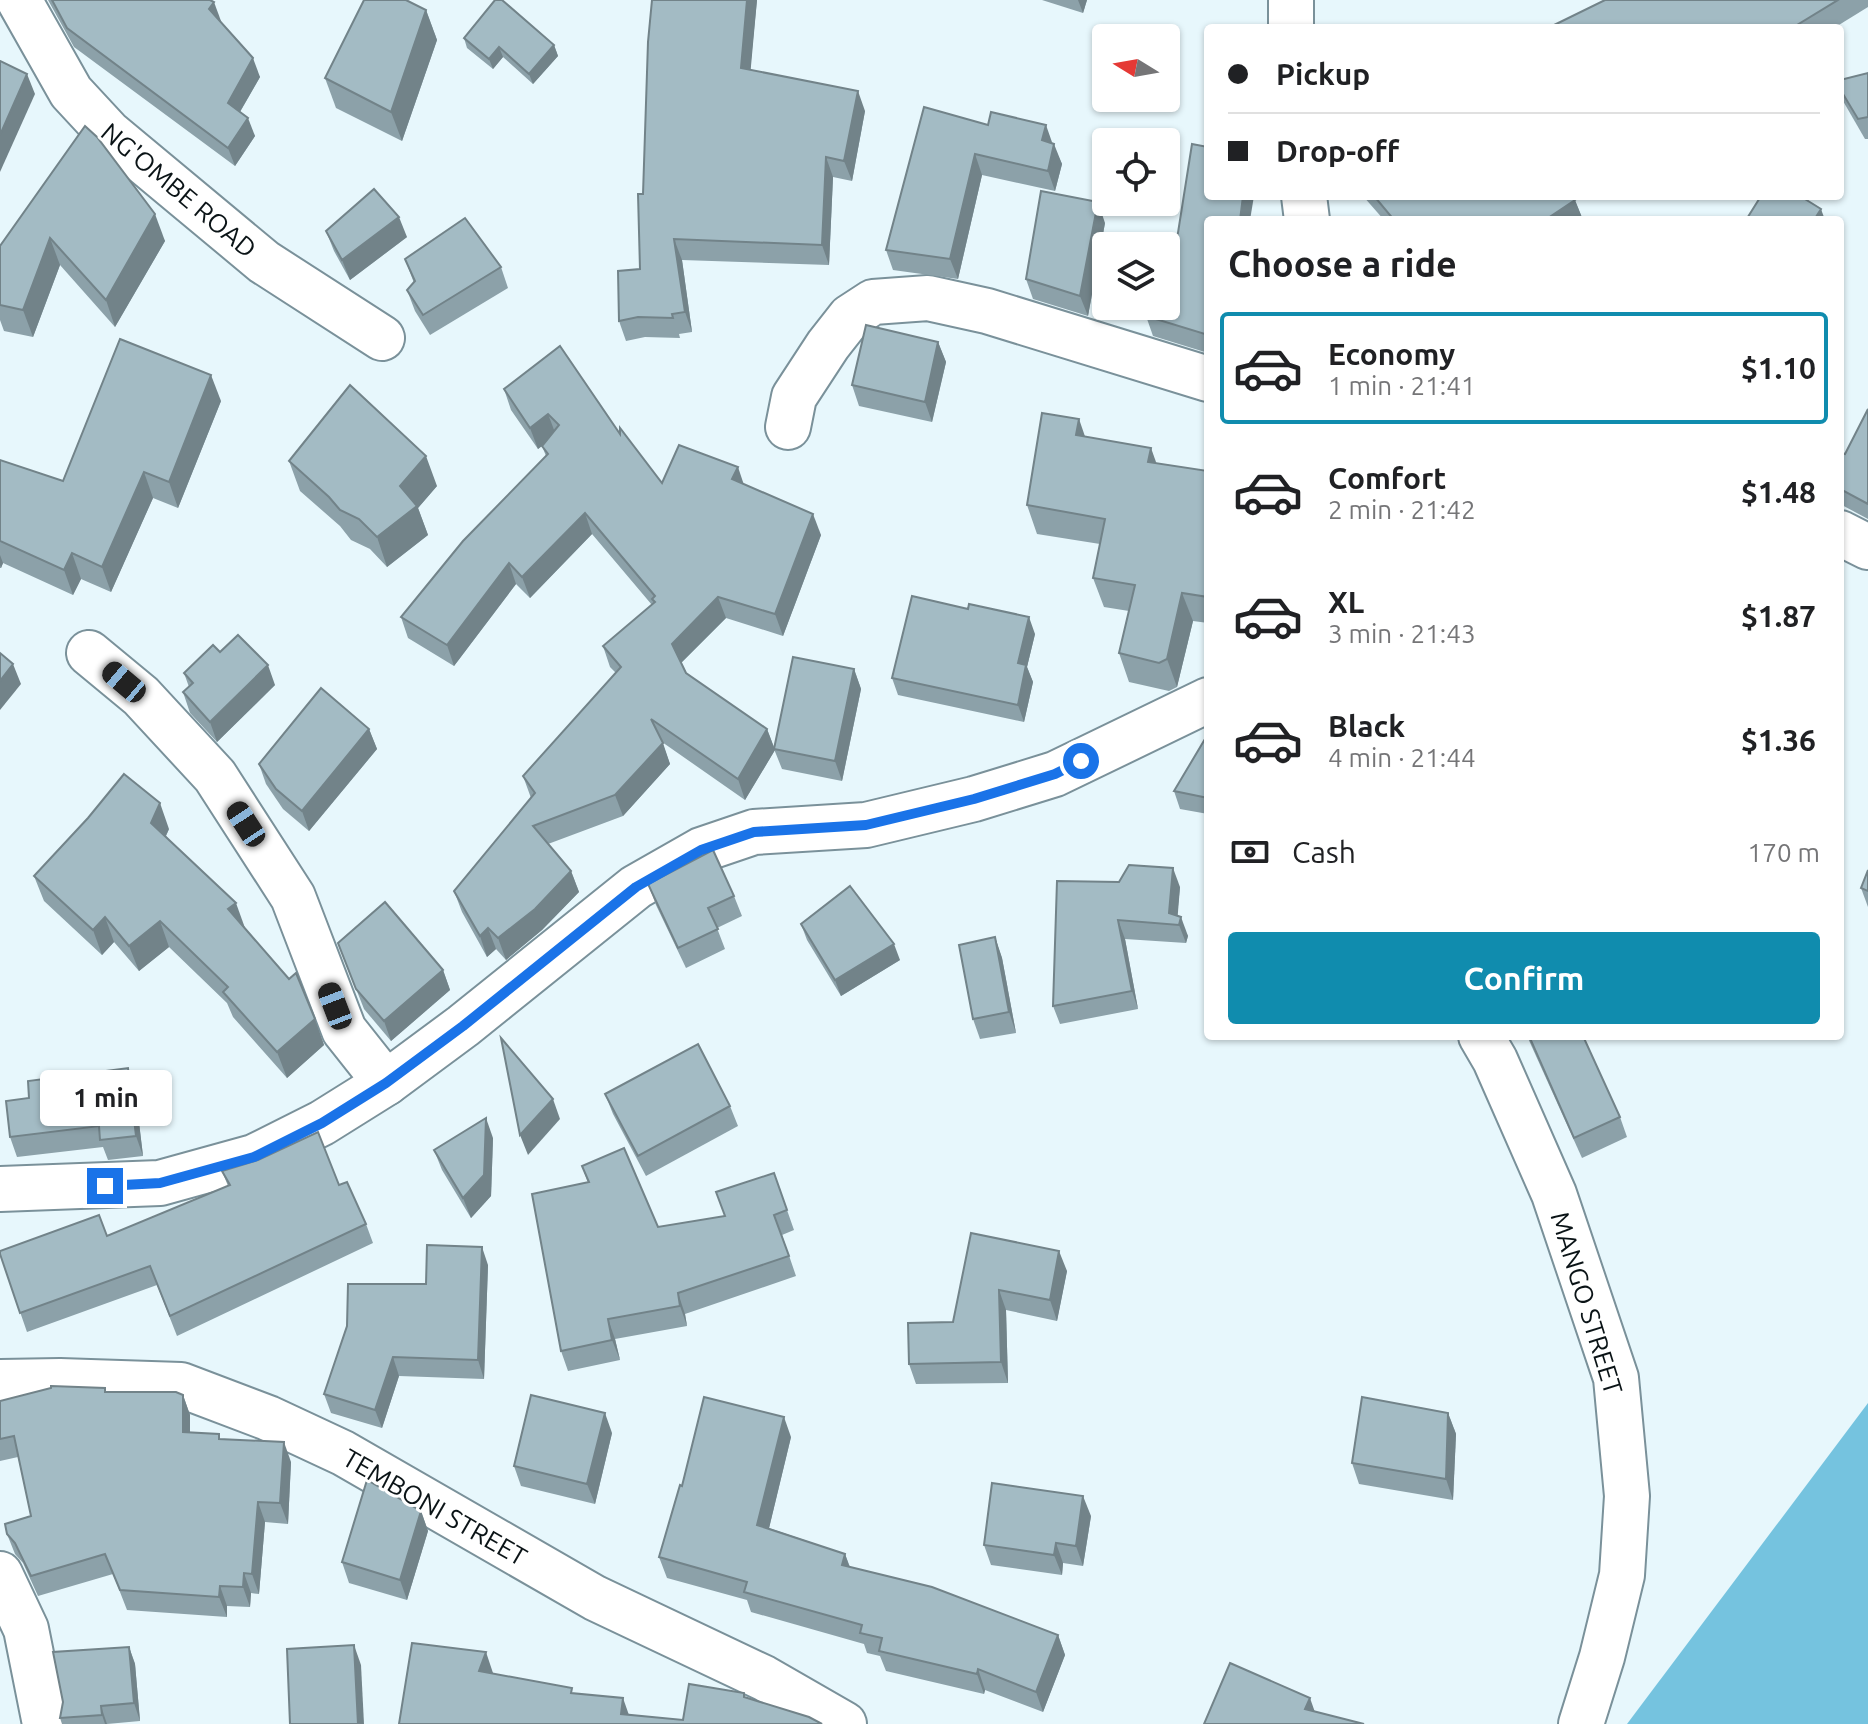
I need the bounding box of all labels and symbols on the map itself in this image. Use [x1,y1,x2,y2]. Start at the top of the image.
north arrow [1092,24,1180,112]
street label: NG'OMBE ROAD [96,117,262,263]
car [98,657,150,707]
route start [1063,743,1099,779]
car [223,797,269,851]
car [315,979,355,1033]
callout: 1 min [39,1070,171,1126]
route end [87,1168,123,1204]
street label: MANGO STREET [1545,1208,1629,1398]
street label: TEMBONI STREET [338,1443,532,1571]

